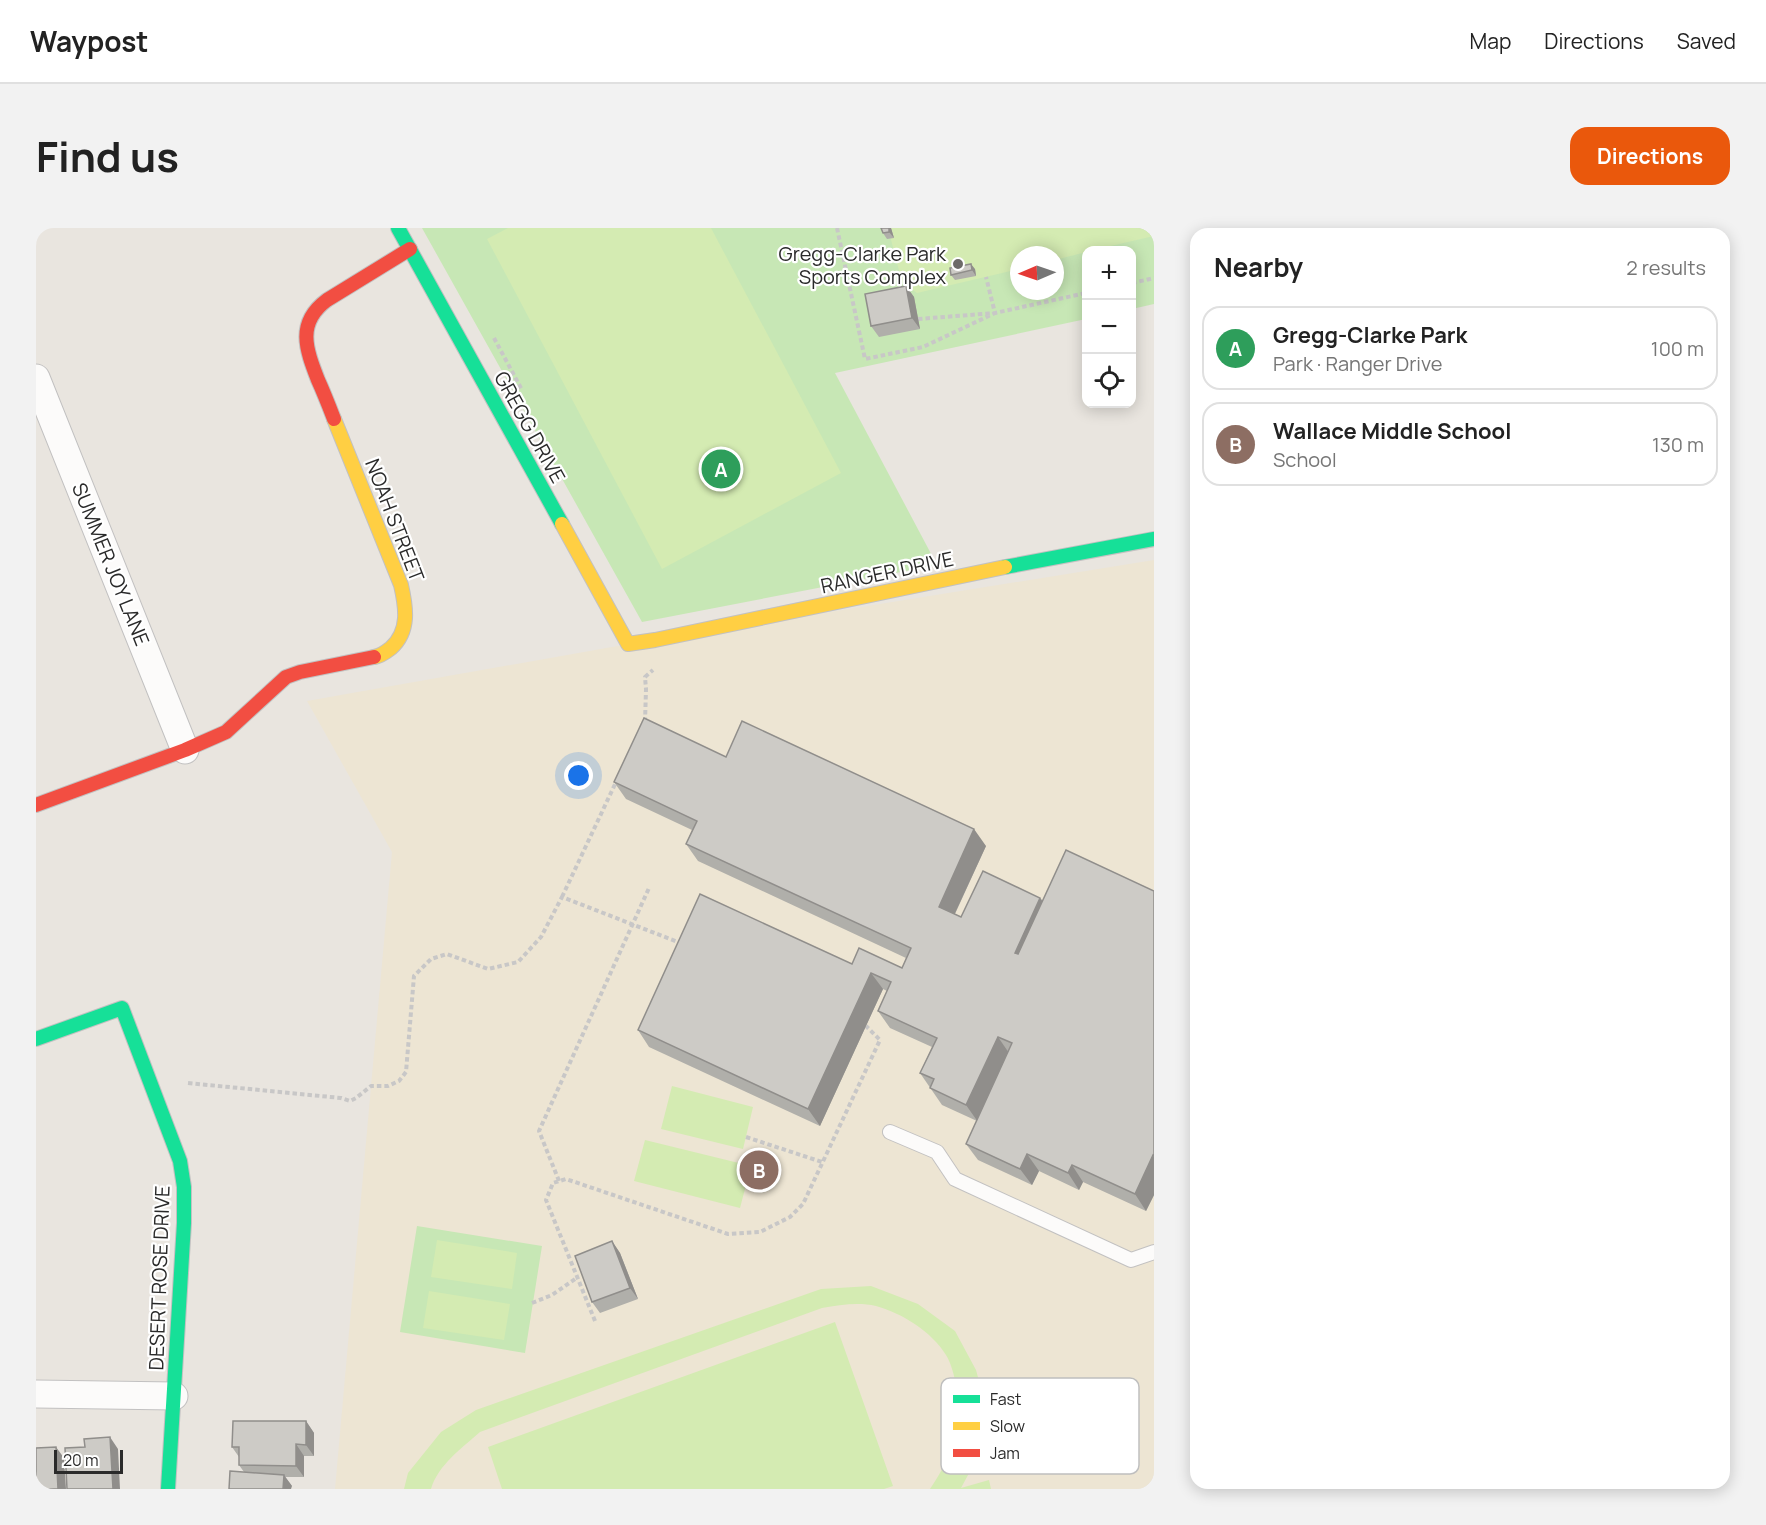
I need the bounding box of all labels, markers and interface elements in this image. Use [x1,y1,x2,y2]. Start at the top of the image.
text: Waypost [30,22,149,60]
text: Map [1470,27,1511,55]
text: Directions [1544,27,1644,55]
text: Saved [1677,27,1736,55]
text: Find us [36,127,179,185]
button: Directions [1570,127,1730,185]
place label: Gregg-Clarke Park Sports Complex [779,240,947,290]
north arrow [1010,246,1064,300]
map controls [1082,246,1136,408]
button: + [1082,246,1136,300]
text: Nearby [1214,249,1303,285]
text: 2 results [1626,254,1706,281]
marker: Gregg-Clarke Park Sports Complex [951,257,965,271]
button: − [1082,300,1136,354]
text: Gregg-Clarke Park [1273,320,1467,350]
text: A [1229,335,1242,362]
text: 100 m [1651,335,1704,362]
text: Park · Ranger Drive [1273,350,1442,377]
button: locate [1082,354,1136,408]
street label: GREGG DRIVE [488,366,572,488]
text: Wallace Middle School [1273,416,1511,446]
text: B [1229,431,1242,458]
text: 130 m [1652,431,1704,458]
pin: A [702,446,740,492]
text: School [1273,446,1337,473]
street label: NOAH STREET [359,455,431,585]
street label: SUMMER JOY LANE [66,479,156,649]
street label: RANGER DRIVE [818,545,956,599]
your location [564,761,593,790]
pin: B [740,1148,778,1192]
street label: DESERT ROSE DRIVE [142,1185,176,1371]
legend [941,1378,1139,1474]
text: Fast [990,1388,1021,1410]
text: Slow [990,1415,1025,1437]
text: Jam [990,1442,1020,1464]
scale bar [54,1447,123,1474]
text: 20 m [63,1449,99,1471]

